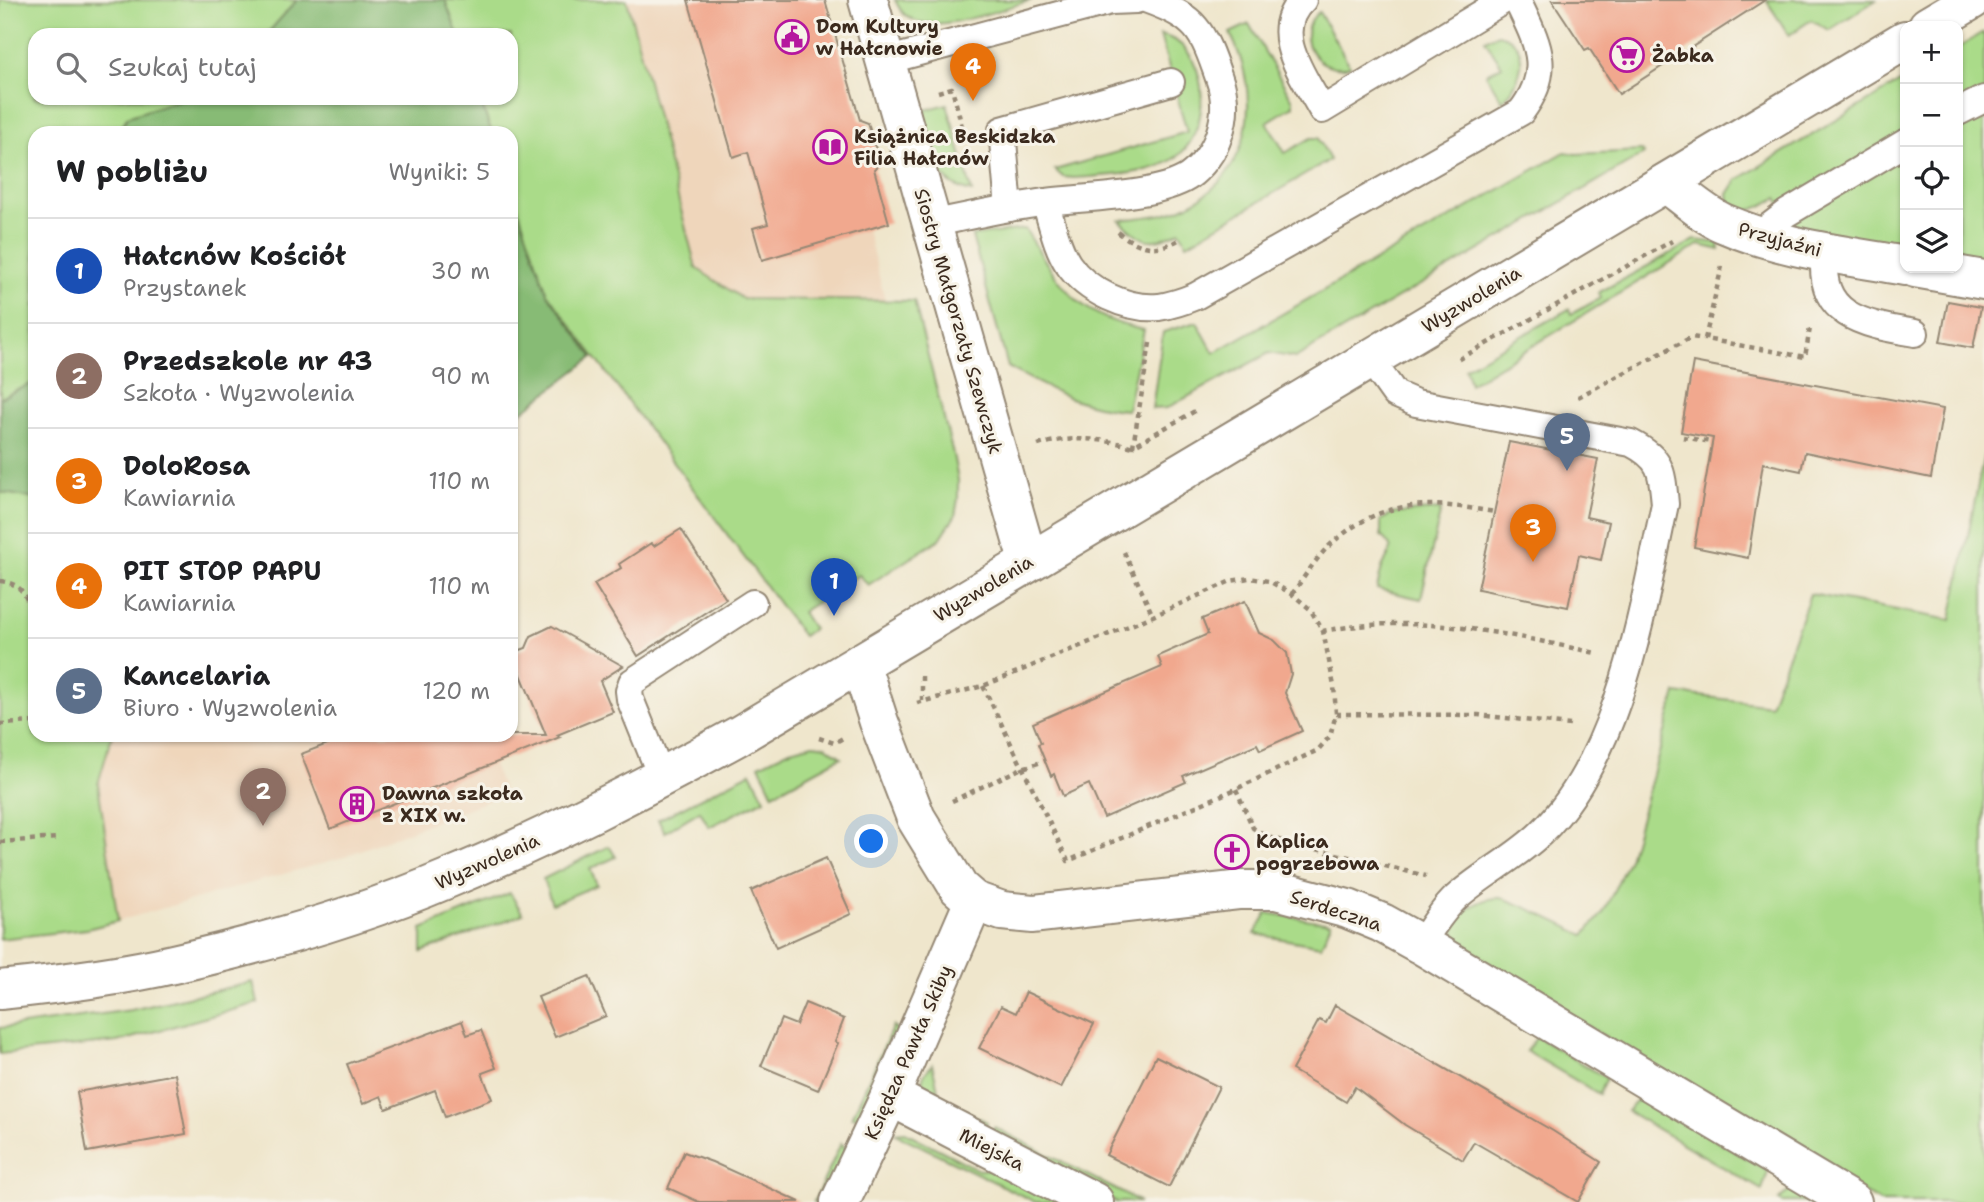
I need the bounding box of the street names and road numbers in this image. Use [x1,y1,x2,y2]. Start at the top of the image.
street label: Siostry Małgorzaty Szewczyk [909,185,1008,457]
street label: Przyjaźni [1735,216,1824,263]
street label: Wyzwolenia [1417,260,1526,339]
street label: Wyzwolenia [929,549,1038,628]
street label: Wyzwolenia [431,827,543,896]
street label: Serdeczna [1287,884,1385,937]
street label: Księdza Pawła Skiby [859,961,958,1144]
street label: Miejska [955,1122,1029,1177]

